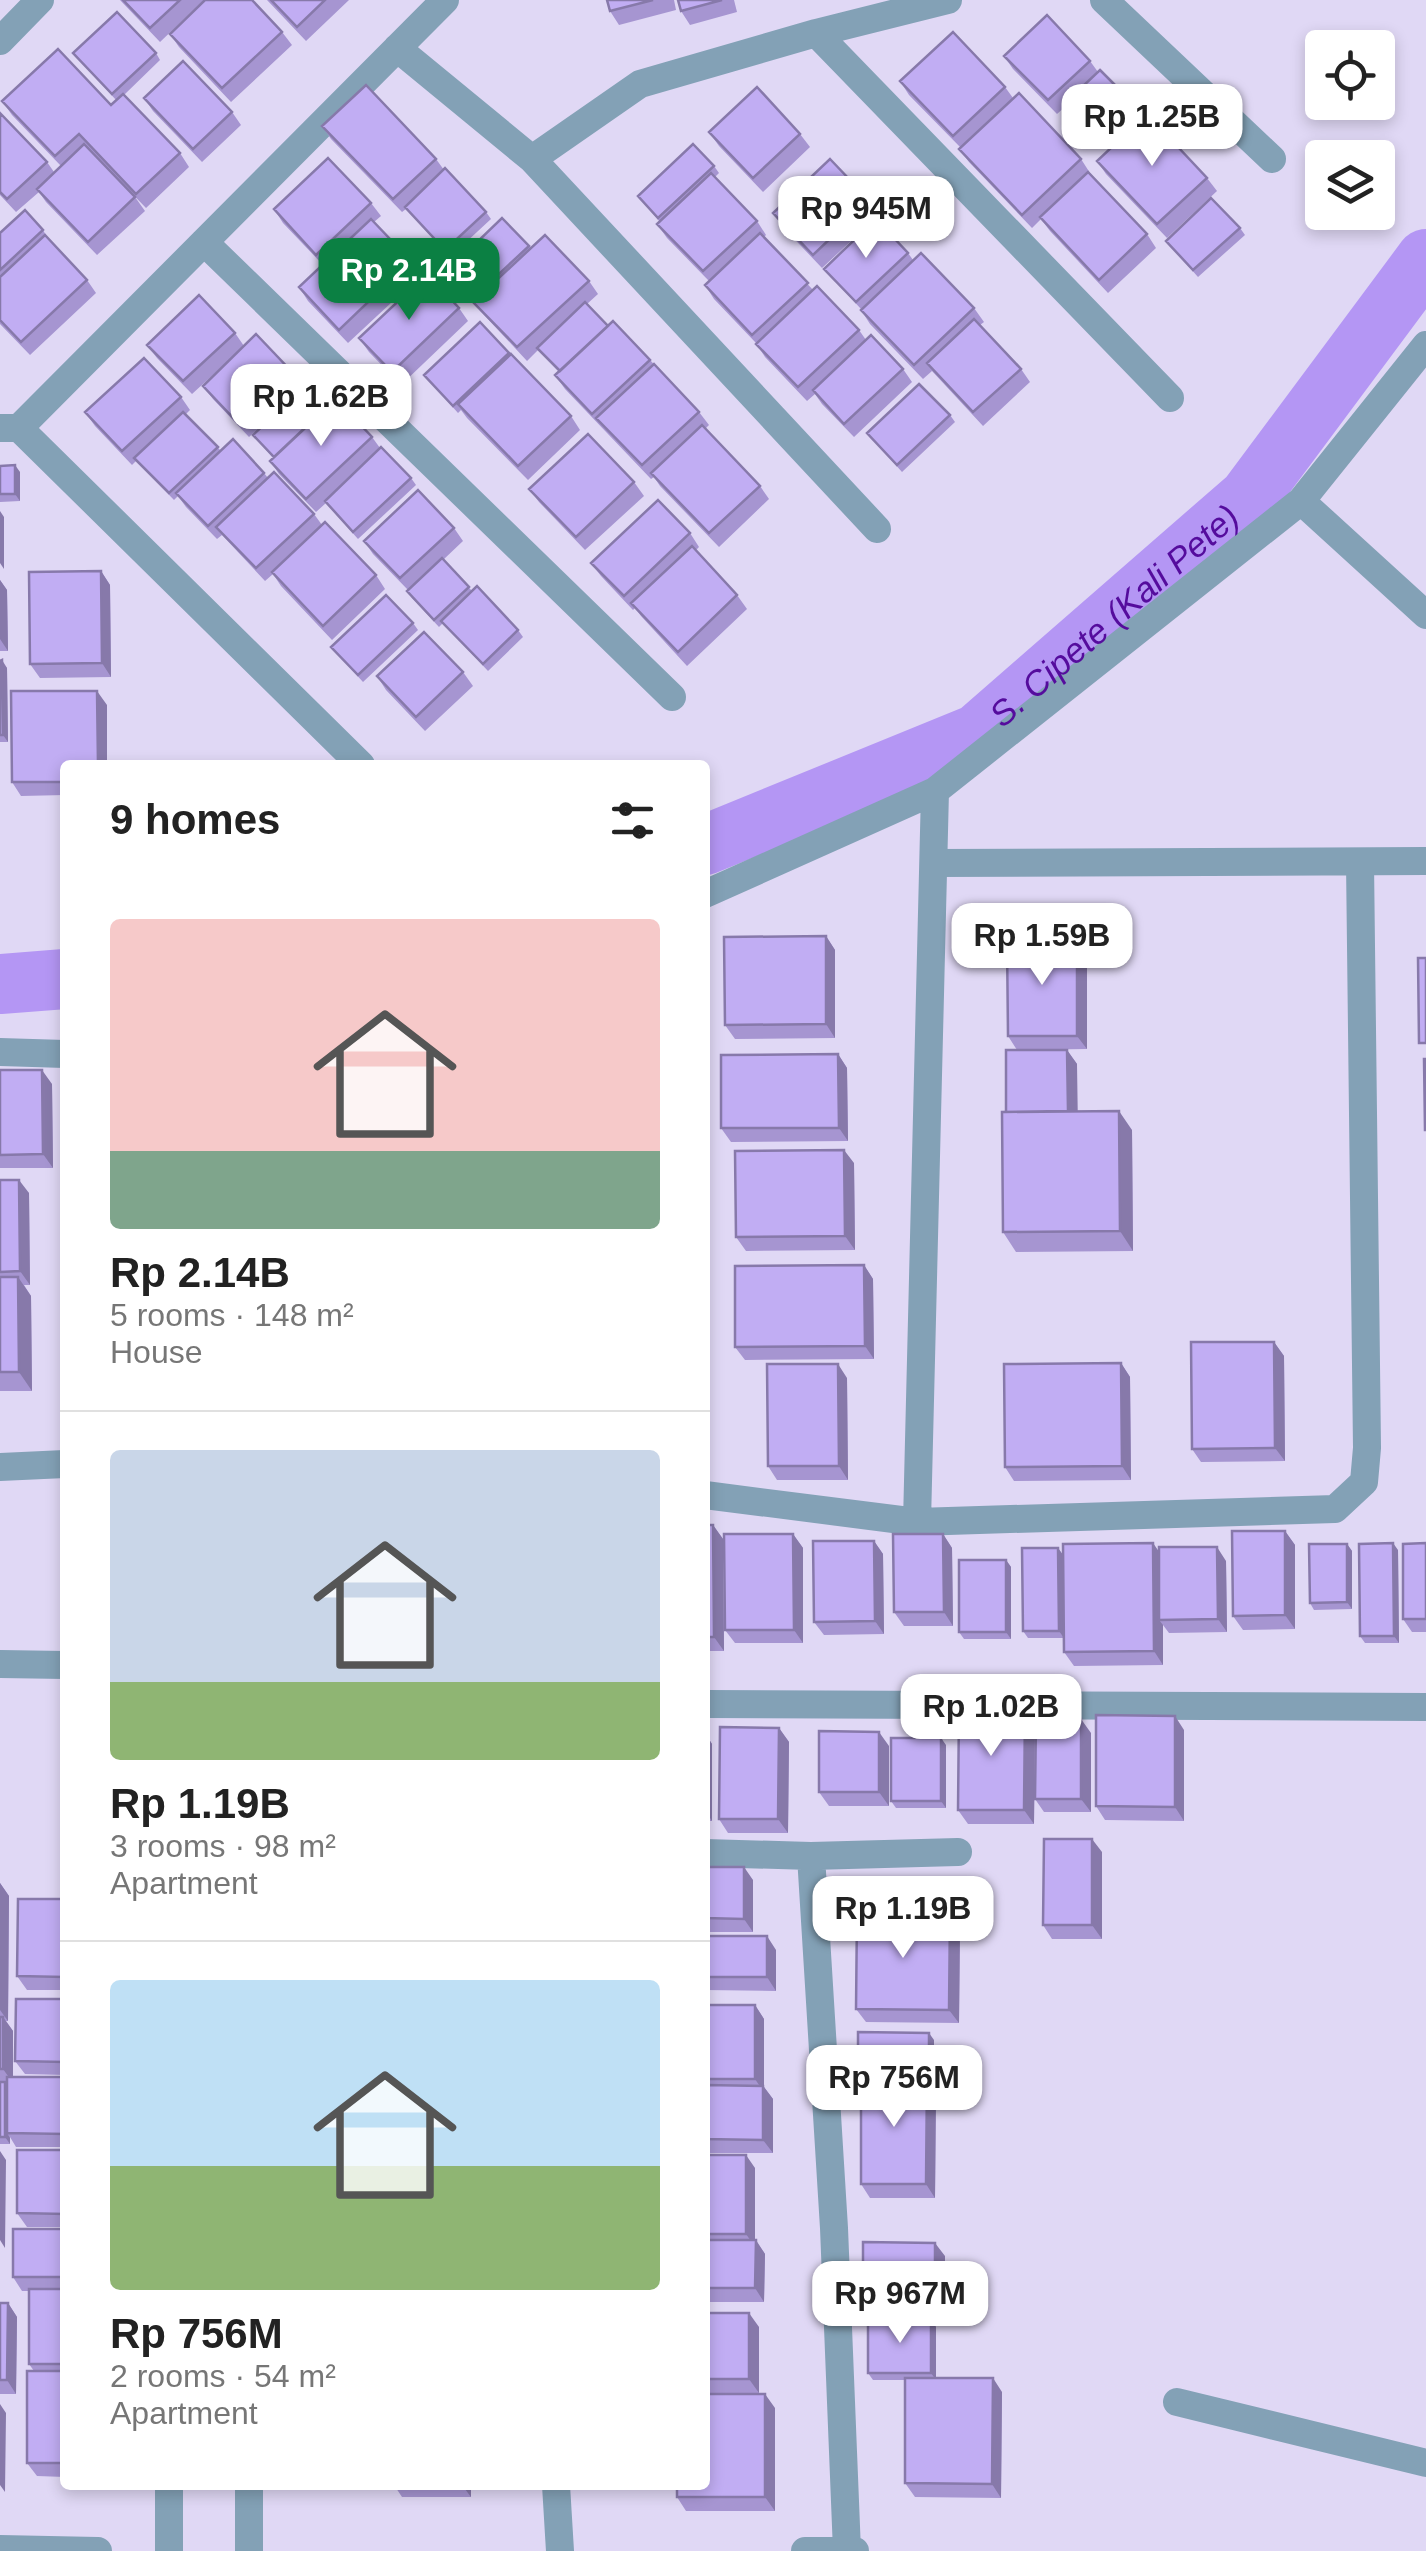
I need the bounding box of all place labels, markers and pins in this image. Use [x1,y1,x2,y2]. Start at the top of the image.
pin: Rp 1.25B [1049,84,1255,169]
pin: Rp 945M [774,176,958,261]
pin: Rp 2.14B [306,238,512,323]
pin: Rp 1.62B [218,364,424,449]
pin: Rp 1.59B [939,903,1145,988]
pin: Rp 1.02B [888,1674,1094,1759]
pin: Rp 1.19B [800,1876,1006,1961]
pin: Rp 756M [802,2045,986,2130]
pin: Rp 967M [808,2261,992,2346]

